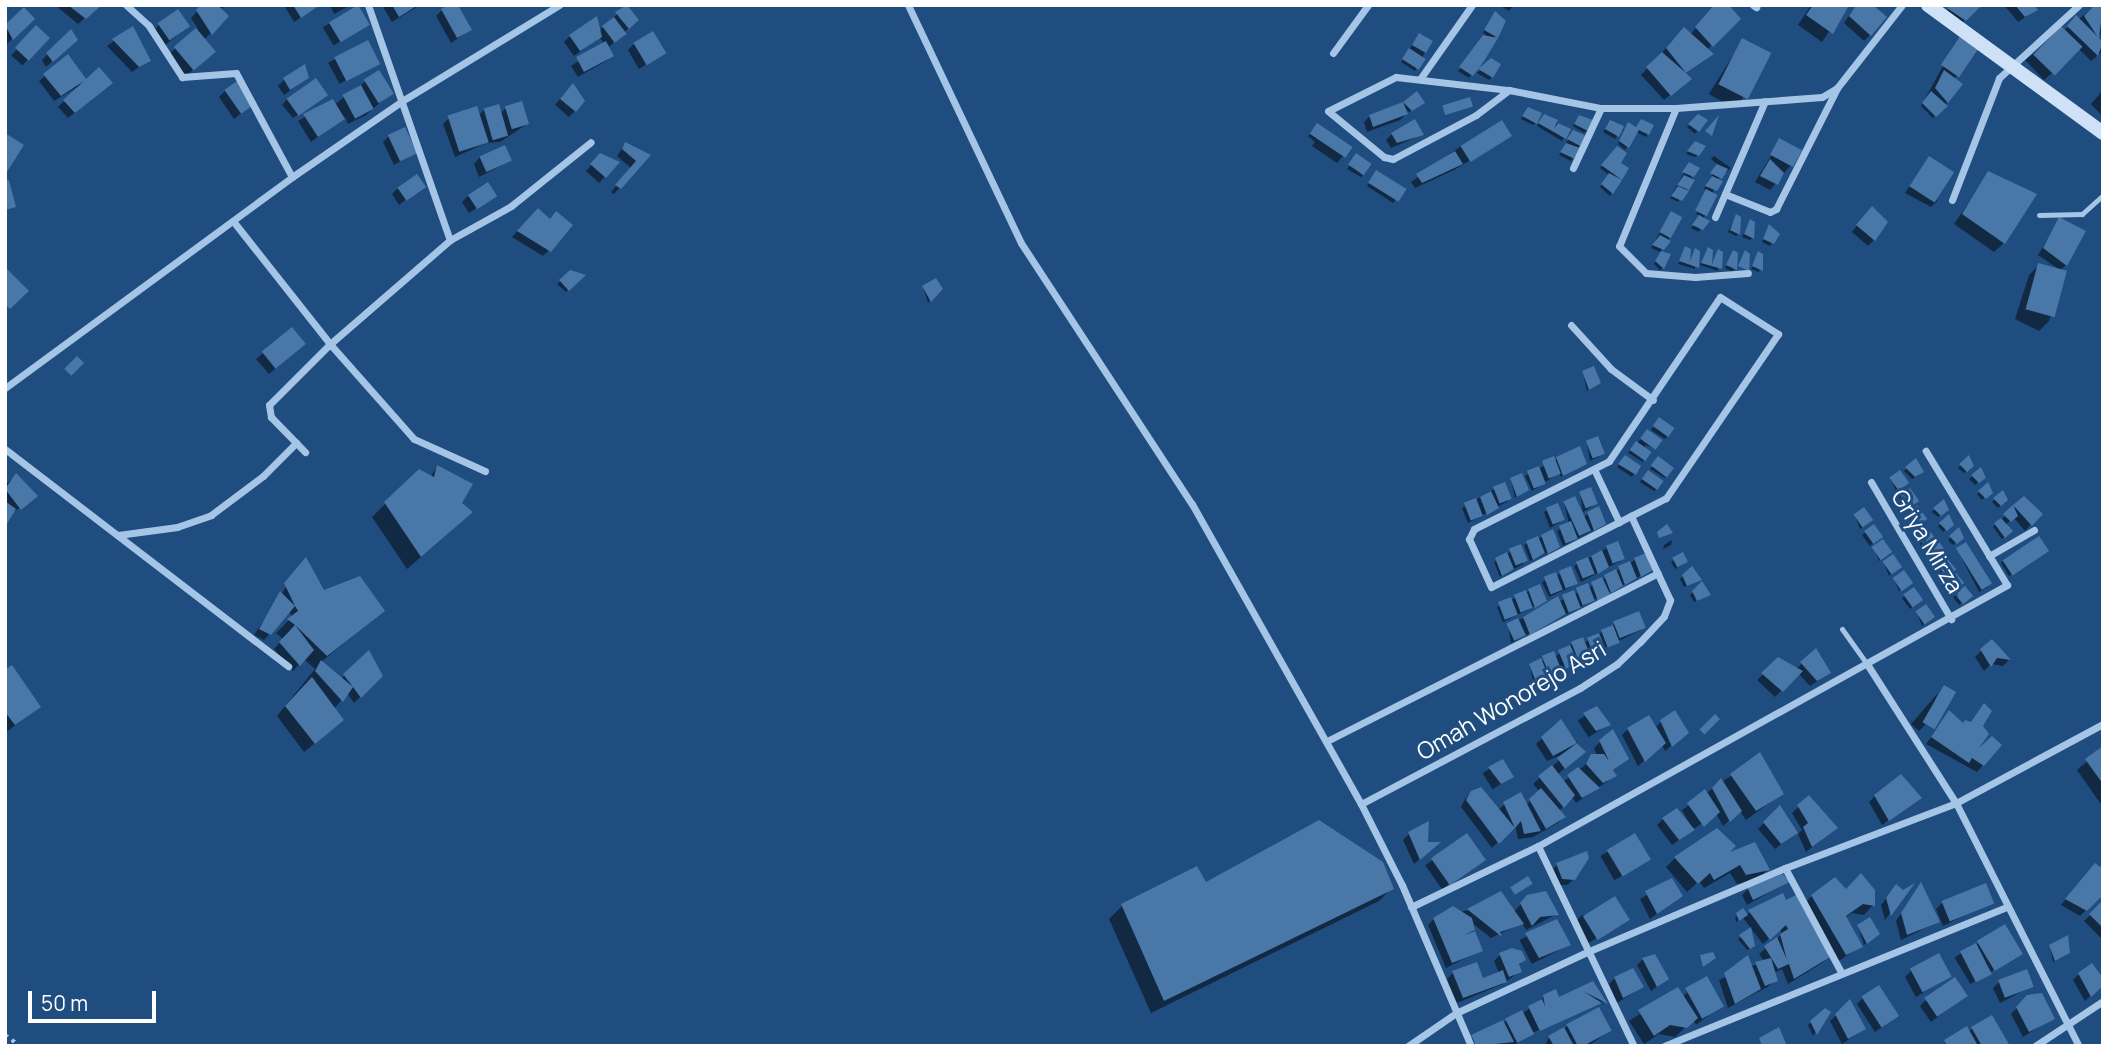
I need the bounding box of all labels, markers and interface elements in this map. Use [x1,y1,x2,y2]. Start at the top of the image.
street label: Griya Mirza [1886,484,1970,598]
street label: Omah Wonorejo Asri [1411,635,1611,765]
scale bar [32,978,159,1022]
text: 50 m [41,989,88,1017]

